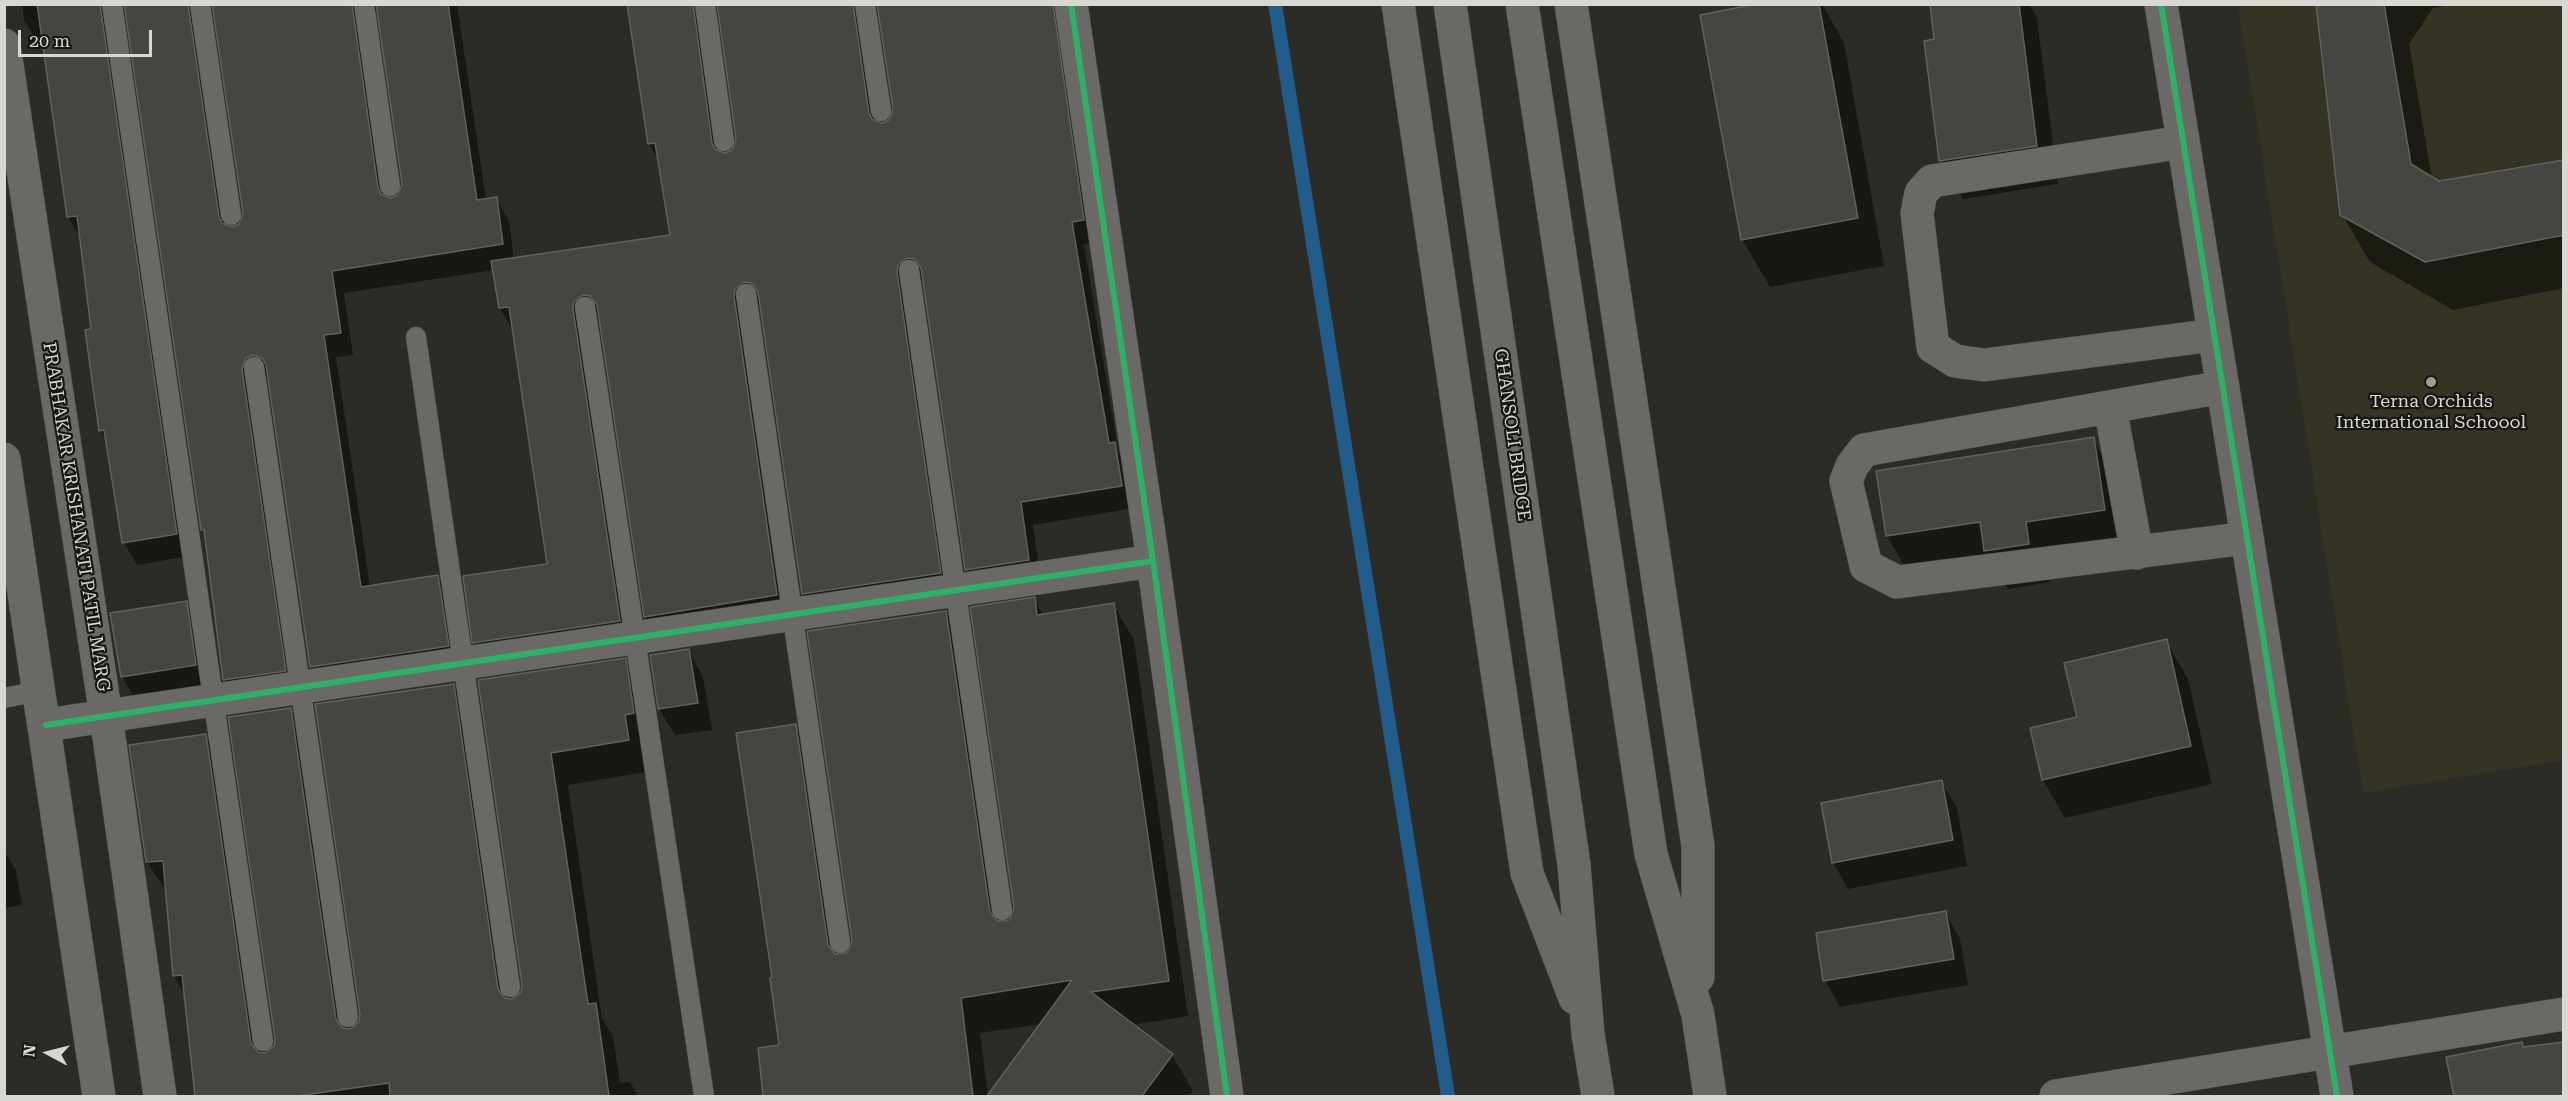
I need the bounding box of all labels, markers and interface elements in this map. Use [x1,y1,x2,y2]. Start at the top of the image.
scale bar [21,18,154,56]
text: 20 m [29,30,70,51]
street label: PRABHAKAR KRISHANATI PATIL MARG [38,341,114,693]
street label: GHANSOLI BRIDGE [1489,347,1535,523]
marker: Terna Orchids International Schoool [2424,375,2438,389]
place label: Terna Orchids International Schoool [2336,391,2526,434]
north arrow [18,1023,78,1083]
text: N [19,1043,40,1058]

